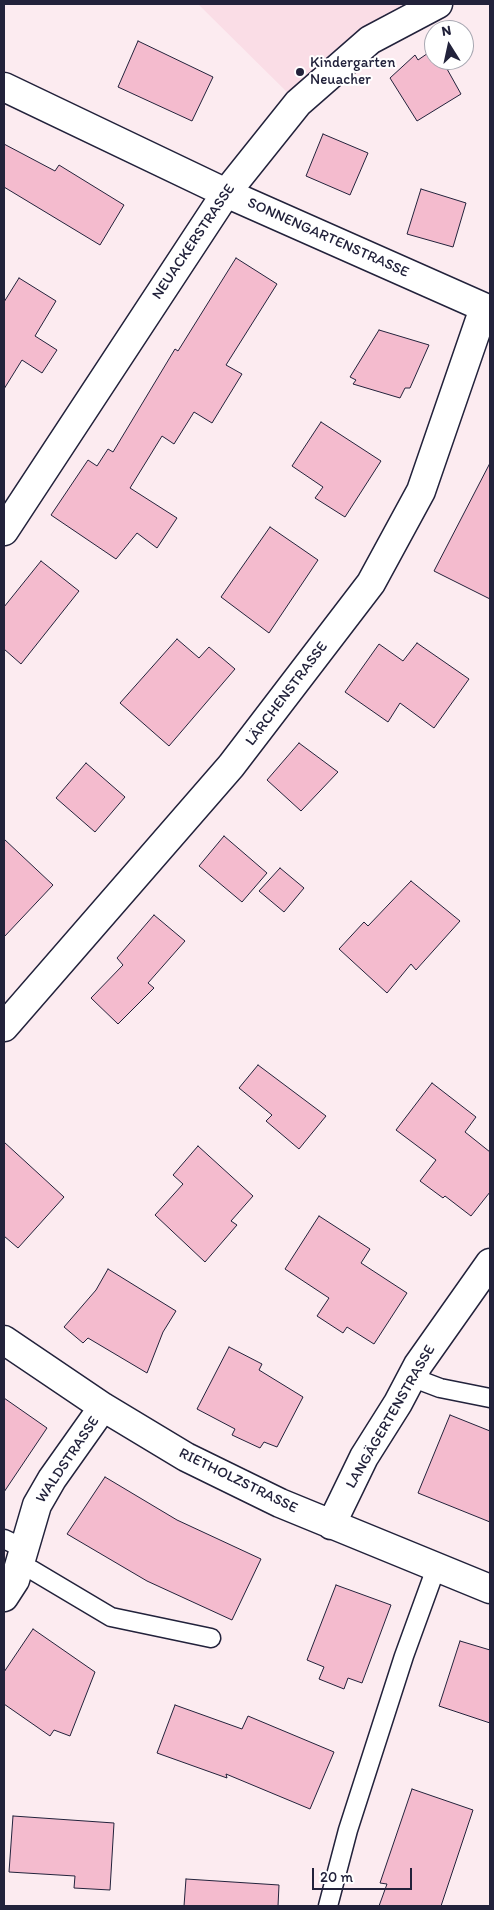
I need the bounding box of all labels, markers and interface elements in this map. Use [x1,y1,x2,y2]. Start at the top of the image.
north arrow [424,20,474,70]
text: N [440,22,453,40]
place label: Kindergarten Neuacher [310,54,395,89]
marker: Kindergarten Neuacher [294,66,306,78]
street label: NEUACKERSTRASSE [149,181,239,303]
street label: SONNENGARTENSTRASSE [244,194,412,282]
street label: LÄRCHENSTRASSE [242,638,332,750]
street label: LANGÄGERTENSTRASSE [343,1342,439,1492]
street label: WALDSTRASSE [32,1413,104,1507]
street label: RIETHOLZSTRASSE [176,1444,300,1518]
scale bar [314,1858,414,1890]
text: 20 m [320,1868,353,1886]

